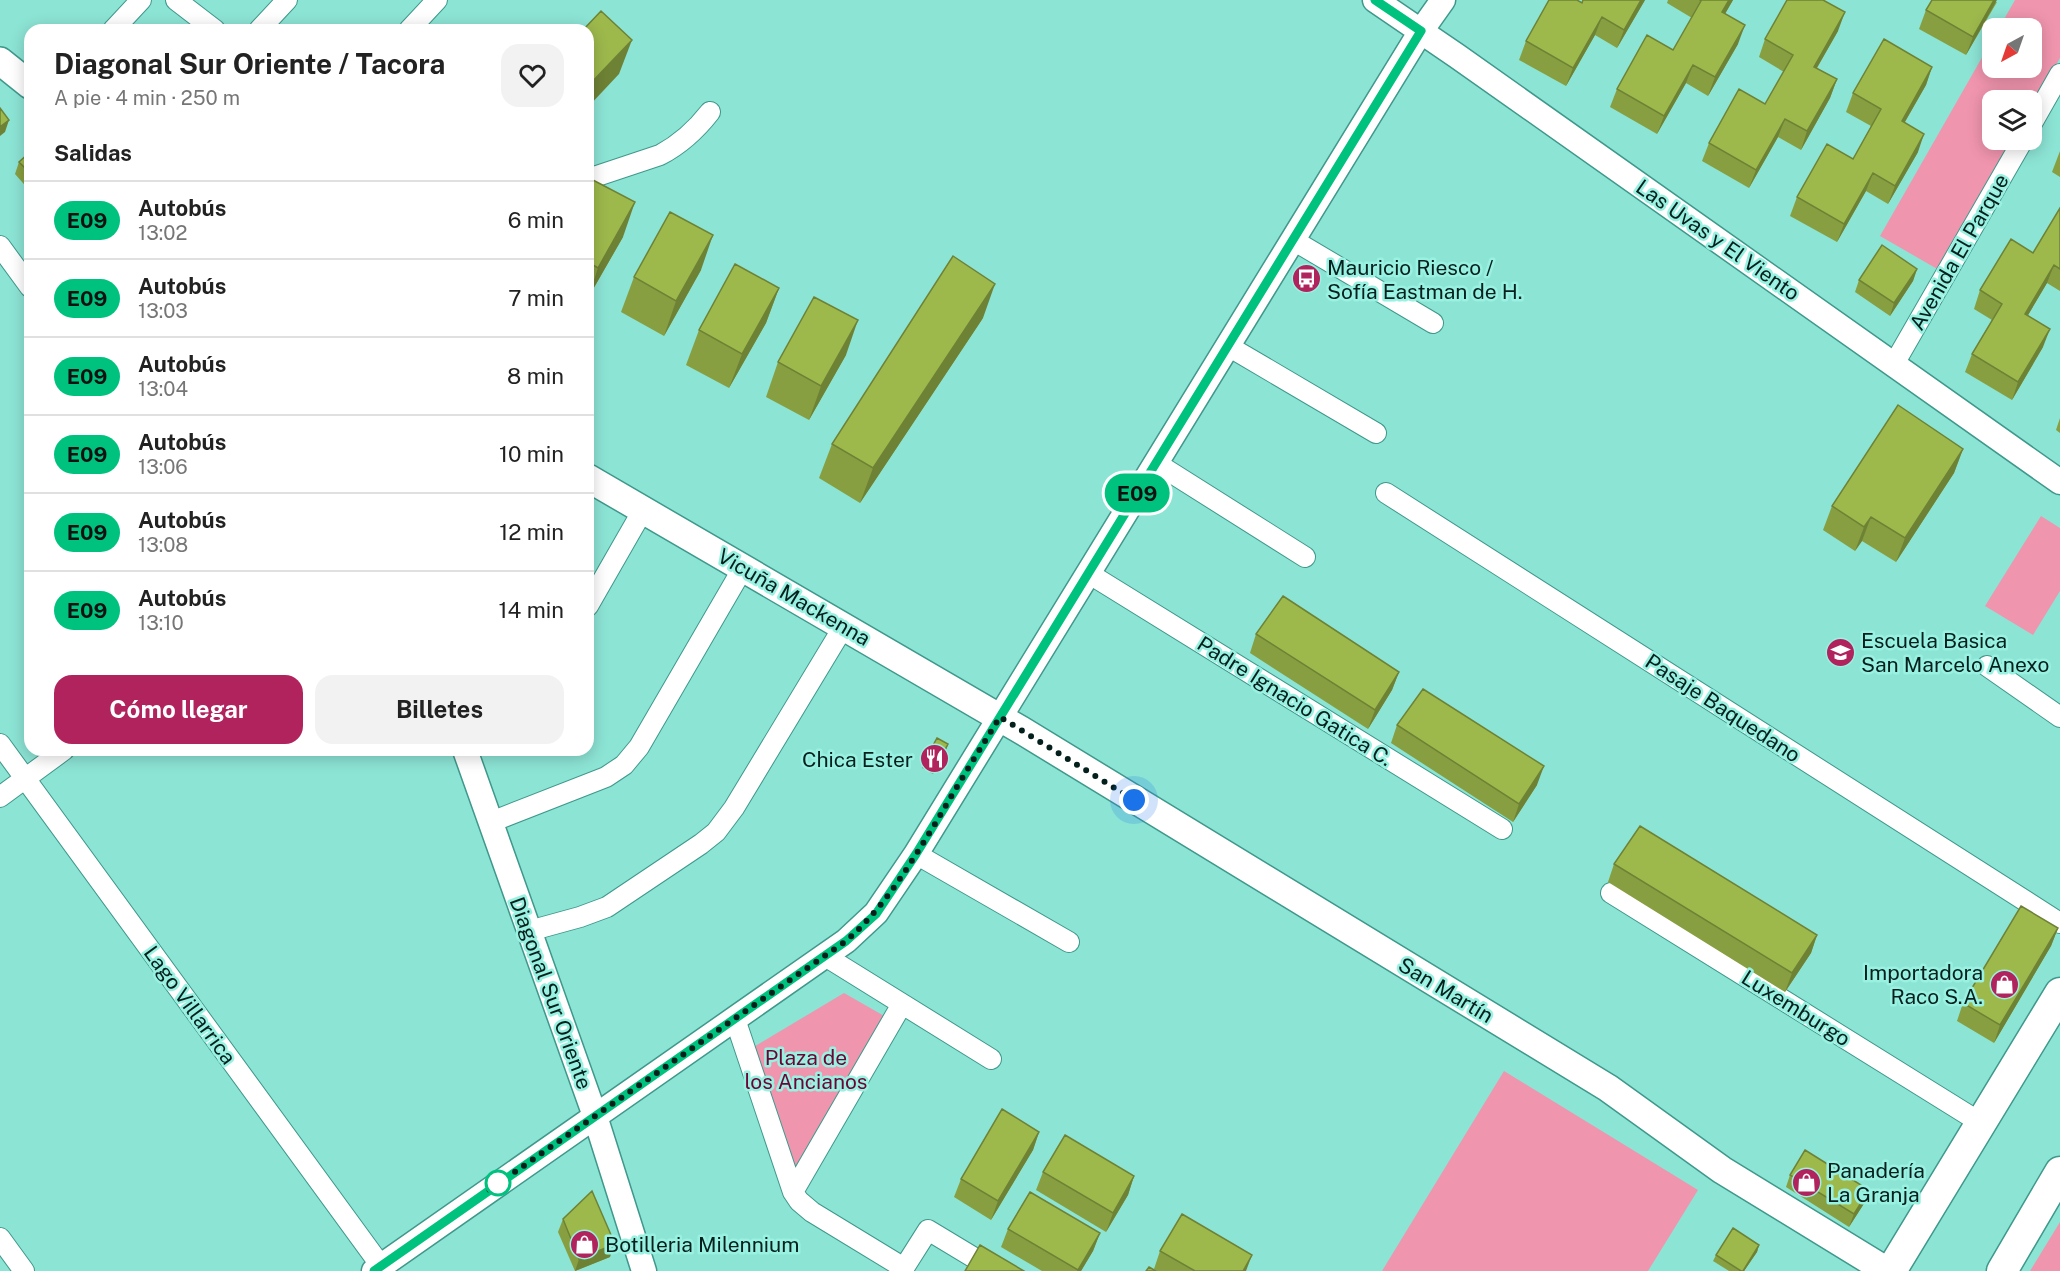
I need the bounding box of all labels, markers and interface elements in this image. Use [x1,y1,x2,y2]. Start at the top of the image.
north arrow [1982,18,2042,78]
map controls [1982,18,2042,150]
button: heart [501,44,564,107]
text: Diagonal Sur Oriente / Tacora [54,47,445,80]
text: A pie · 4 min · 250 m [54,86,240,110]
button: layers [1982,90,2042,150]
text: Salidas [54,140,132,166]
street label: Avenida El Parque [1904,169,2014,335]
street label: Las Uvas y El Viento [1632,174,1804,306]
text: Autobús [138,195,226,221]
text: 6 min [508,207,564,233]
text: E09 [67,208,107,233]
text: 13:02 [138,221,187,245]
place label: Mauricio Riesco / Sofía Eastman de H. [1327,255,1522,304]
bus stop icon: Mauricio Riesco / Sofía Eastman de H. [1290,263,1322,295]
text: Autobús [138,273,226,299]
text: 7 min [508,285,564,311]
text: E09 [67,286,107,311]
text: 13:03 [138,299,188,323]
text: Autobús [138,351,226,377]
text: 8 min [507,363,564,389]
text: E09 [67,364,107,389]
text: 13:04 [138,377,188,401]
text: Autobús [138,429,226,455]
text: 10 min [499,441,564,467]
text: E09 [67,442,107,467]
text: 13:06 [138,455,188,479]
line badge: E09 [1102,474,1172,512]
text: E09 [1117,481,1157,506]
text: Autobús [138,507,226,533]
text: 12 min [499,519,564,545]
text: E09 [67,520,107,545]
text: 13:08 [138,533,188,557]
street label: Vicuña Mackenna [713,543,875,651]
text: Autobús [138,585,226,611]
text: 14 min [499,597,564,623]
text: E09 [67,598,107,623]
text: 13:10 [138,611,184,635]
place label: Escuela Basica San Marcelo Anexo [1861,628,2049,677]
street label: Padre Ignacio Gatica C. [1193,631,1397,771]
school or university icon: Escuela Basica San Marcelo Anexo [1824,636,1856,668]
street label: Pasaje Baquedano [1641,649,1805,767]
button: Cómo llegar [54,675,303,744]
button: Billetes [315,675,564,744]
restaurant icon: Chica Ester [918,743,950,775]
place label: Chica Ester [802,747,913,772]
your location [1119,785,1149,815]
street label: Diagonal Sur Oriente [505,893,597,1093]
street label: Lago Villarrica [139,941,241,1069]
street label: San Martín [1394,952,1498,1028]
place label: Importadora Raco S.A. [1863,960,1983,1009]
street label: Luxemburgo [1737,965,1855,1051]
shop icon: Importadora Raco S.A. [1988,968,2020,1000]
park label: Plaza de los Ancianos [745,1045,867,1094]
place label: Panadería La Granja [1827,1158,1925,1207]
shop icon: Panadería La Granja [1790,1166,1822,1198]
unlabelled marker [485,1170,511,1196]
shop icon: Botilleria Milennium [568,1228,600,1260]
place label: Botilleria Milennium [605,1232,800,1257]

